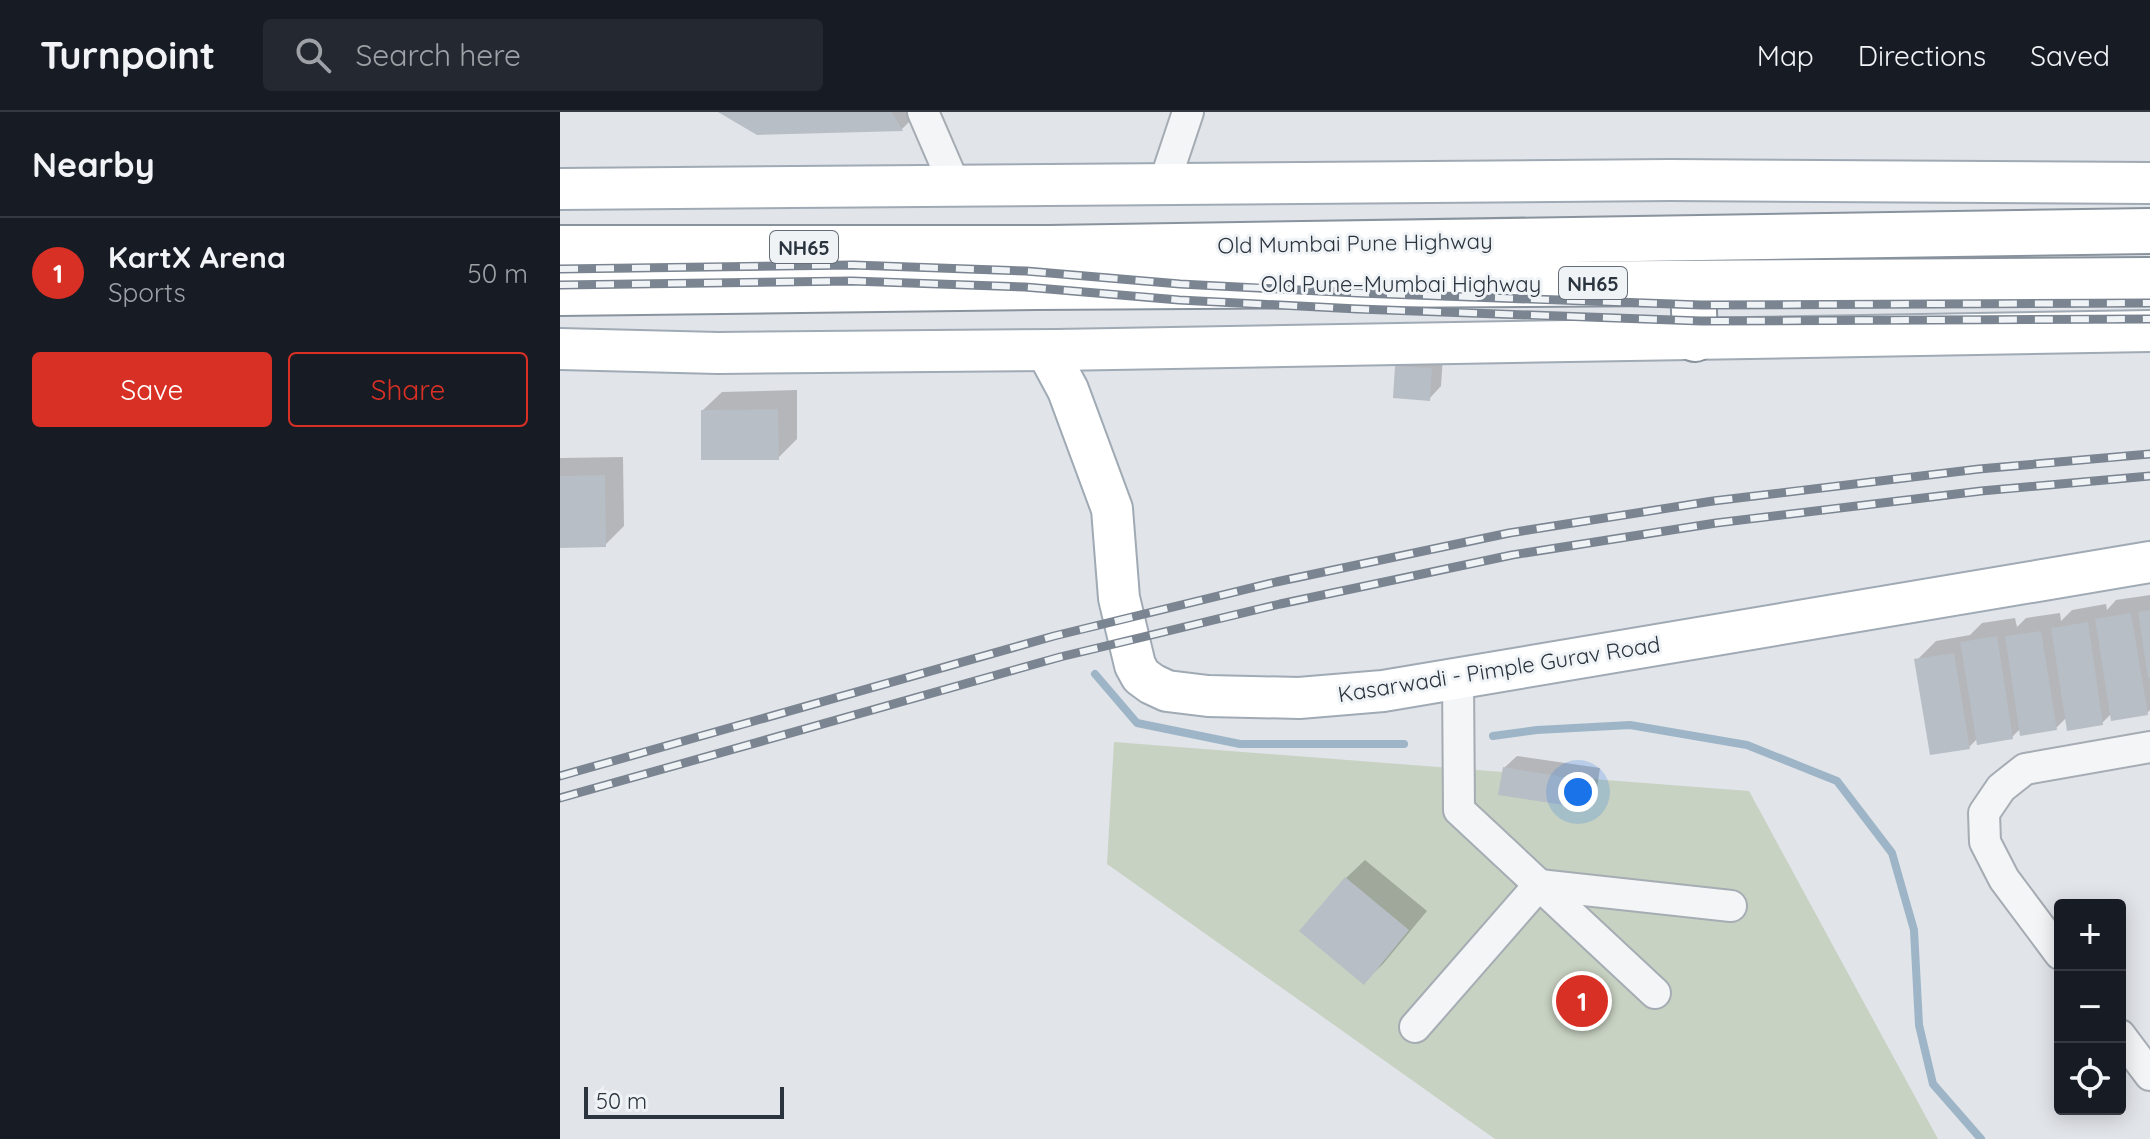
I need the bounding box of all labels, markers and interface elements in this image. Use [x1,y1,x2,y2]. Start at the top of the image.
search box [263,19,823,91]
text: Turnpoint [40,31,215,79]
icon: search [291,33,335,77]
text: Search here [355,36,521,74]
text: Map [1757,38,1814,73]
text: Directions [1858,38,1986,73]
text: Saved [2030,38,2110,73]
text: Nearby [32,143,155,186]
street label: Old Mumbai Pune Highway [1217,227,1493,259]
road number: NH65 [770,231,838,263]
text: KartX Arena [108,238,286,276]
text: 1 [53,257,63,290]
text: 50 m [468,257,528,290]
road number: NH65 [1559,267,1627,299]
street label: Old Pune–Mumbai Highway [1261,270,1541,298]
text: Sports [108,276,186,309]
button: Save [32,352,272,427]
button: Share [288,352,528,427]
street label: Kasarwadi - Pimple Gurav Road [1336,630,1662,708]
your location [1558,772,1598,812]
map controls [2054,899,2126,1115]
button: + [2054,899,2126,971]
pin: 1 [1556,971,1608,1031]
button: − [2054,971,2126,1043]
button: locate [2054,1043,2126,1115]
scale bar [584,1083,784,1119]
text: 50 m [596,1087,647,1115]

